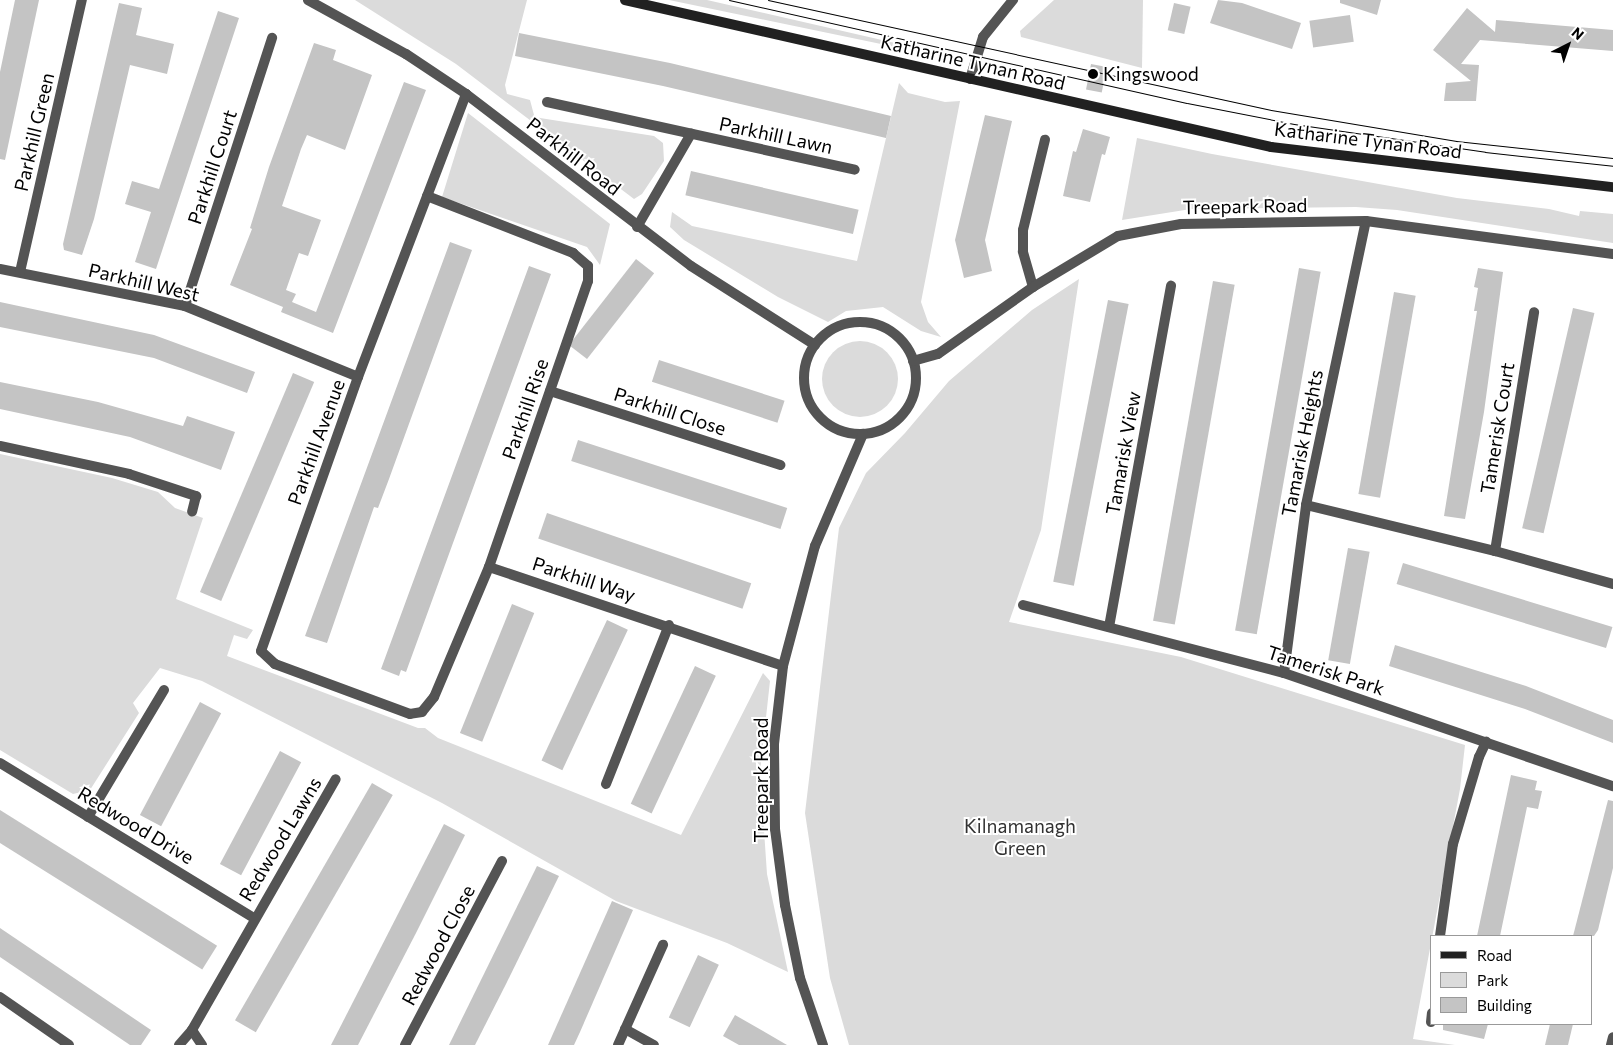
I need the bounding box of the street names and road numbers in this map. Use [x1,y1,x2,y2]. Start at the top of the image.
street label: Katharine Tynan Road [878,30,1068,94]
street label: Parkhill Green [9,71,59,193]
street label: Parkhill Court [183,107,241,227]
street label: Parkhill Road [522,112,626,200]
street label: Parkhill Lawn [717,112,835,158]
street label: Katharine Tynan Road [1273,117,1463,163]
street label: Treepark Road [1182,194,1308,218]
street label: Parkhill West [86,258,202,306]
street label: Parkhill Rise [497,356,553,462]
street label: Tamerisk Court [1475,361,1519,495]
street label: Tamarisk Heights [1277,368,1327,518]
street label: Parkhill Avenue [283,376,349,508]
street label: Parkhill Close [611,382,729,440]
street label: Tamarisk View [1101,389,1145,517]
street label: Parkhill Way [530,552,638,606]
street label: Tamerisk Park [1265,640,1387,700]
street label: Treepark Road [750,718,772,842]
street label: Redwood Lawns [234,773,326,905]
street label: Redwood Drive [74,781,198,869]
street label: Redwood Close [397,881,479,1009]

